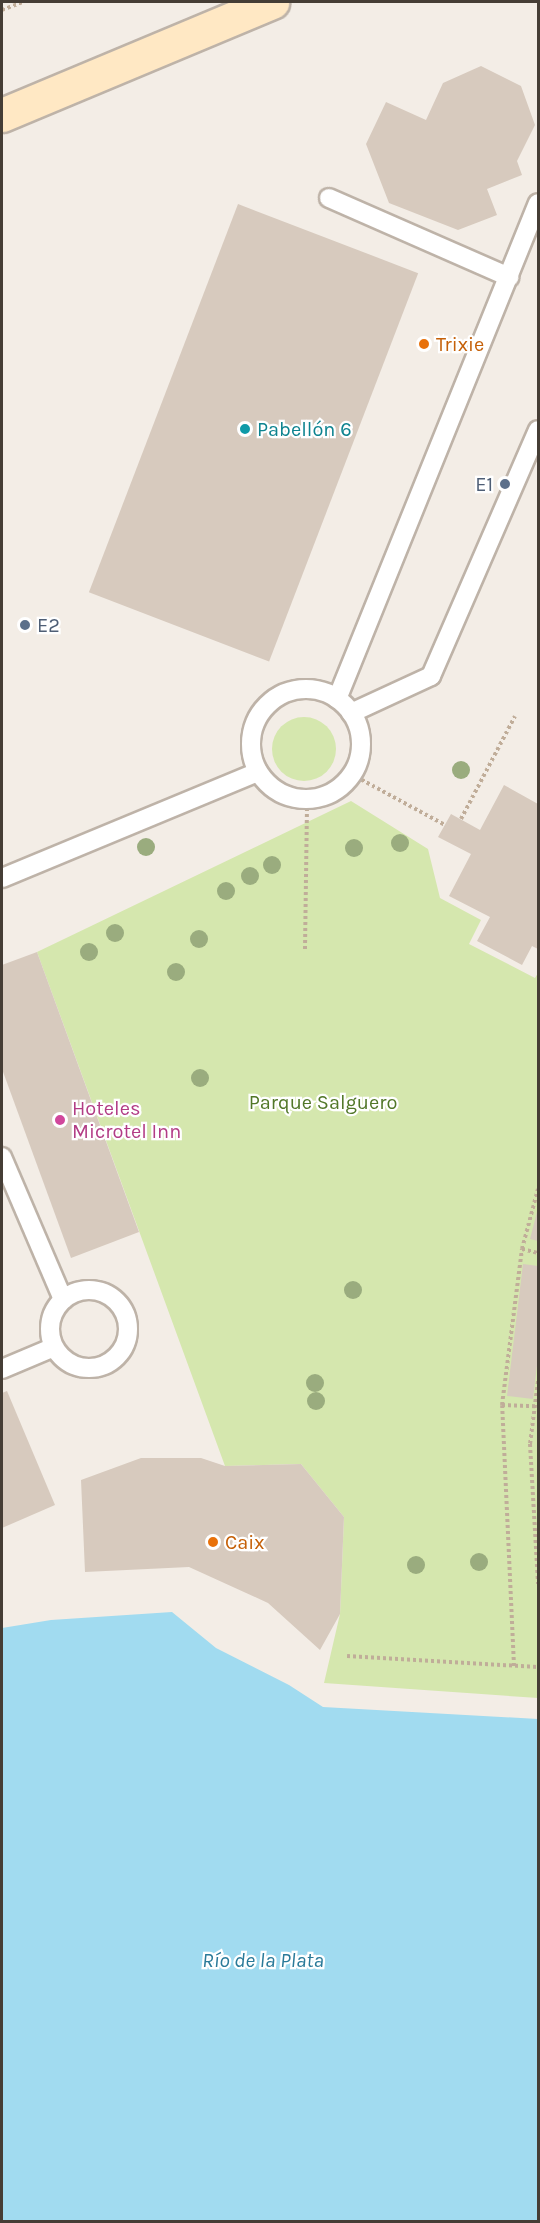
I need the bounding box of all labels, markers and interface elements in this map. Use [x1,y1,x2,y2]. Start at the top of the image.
place label: Trixie [436,332,484,356]
marker: Trixie [417,337,431,351]
place label: Pabellón 6 [257,417,352,441]
marker: Pabellón 6 [238,422,252,436]
place label: E1 [475,472,493,496]
marker: E1 [498,477,512,491]
place label: E2 [37,613,60,637]
marker: E2 [18,618,32,632]
park label: Parque Salguero [249,1090,397,1114]
place label: Hoteles Microtel Inn [72,1096,181,1143]
marker: Hoteles Microtel Inn [53,1113,67,1127]
place label: Caix [225,1530,264,1554]
marker: Caix [206,1535,220,1549]
water label: Río de la Plata [202,1947,324,1973]

